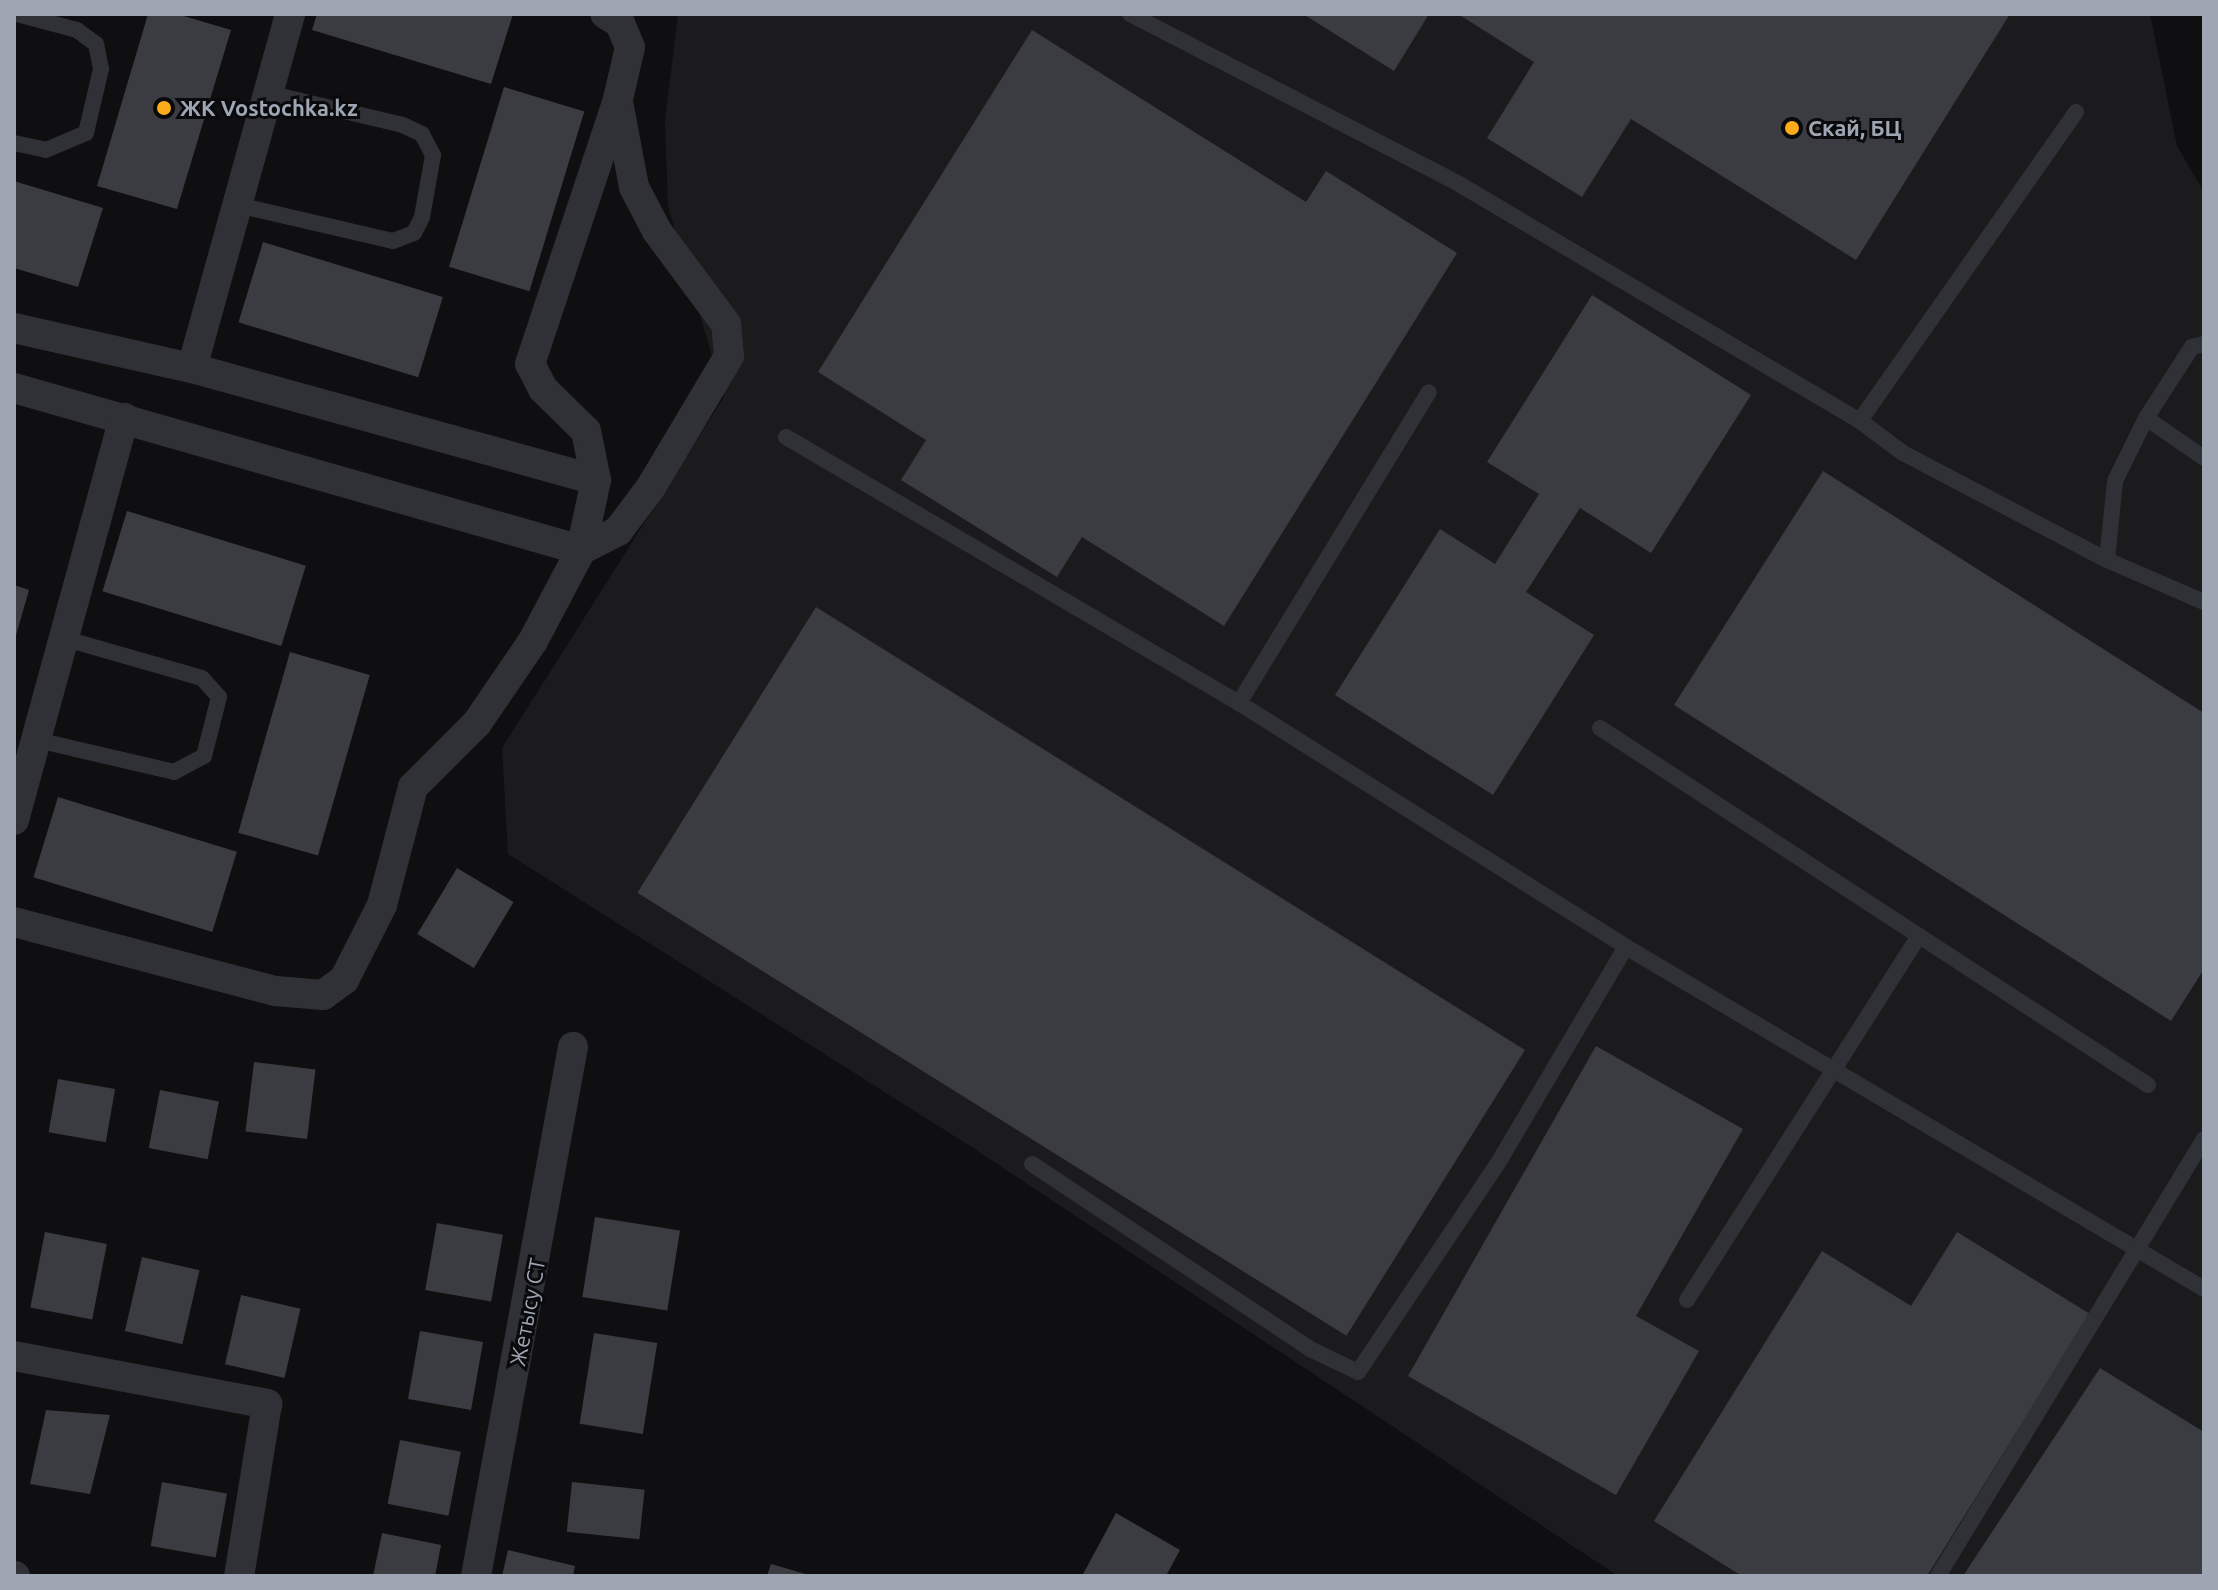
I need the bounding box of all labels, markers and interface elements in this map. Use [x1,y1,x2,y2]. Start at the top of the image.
place label: ЖК Vostochka.kz [180,95,358,121]
marker: ЖК Vostochka.kz [155,99,173,117]
place label: Скай, БЦ [1808,115,1901,141]
marker: Скай, БЦ [1783,119,1801,137]
street label: Жетысу СТ [504,1256,550,1368]

